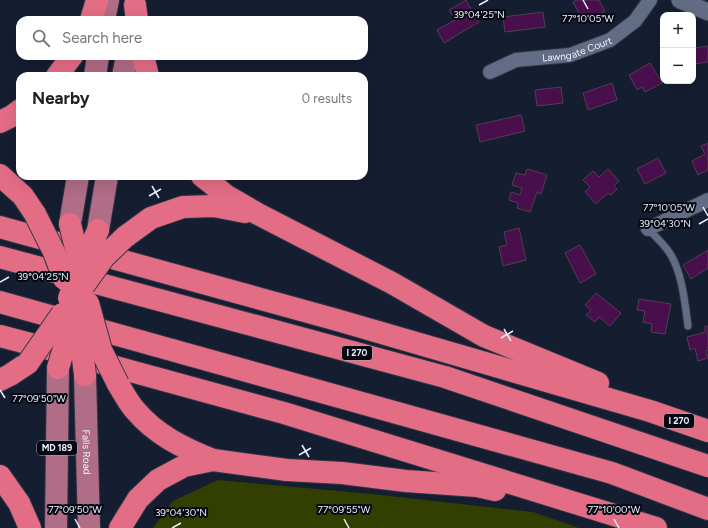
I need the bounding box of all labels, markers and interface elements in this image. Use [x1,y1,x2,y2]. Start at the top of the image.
text: 39°04'25"N [453,8,505,21]
text: 77°10'05"W [562,12,614,25]
map controls [660,12,696,84]
button: + [660,12,696,48]
search box [16,16,368,60]
icon: search [30,27,52,49]
text: Search here [62,29,142,47]
street label: Lawngate Court [542,34,614,65]
button: − [660,48,696,84]
text: Nearby [32,88,90,108]
text: 0 results [302,91,352,106]
text: 77°10'05"W [643,201,695,214]
text: 39°04'30"N [639,217,691,230]
text: 39°04'25"N [17,270,69,283]
road number: I 270 [342,346,372,360]
text: 77°09'50"W [12,392,66,405]
road number: I 270 [664,414,694,428]
street label: Falls Road [79,429,94,475]
road number: MD 189 [37,441,77,455]
text: 77°09'50"W [48,503,102,516]
text: 77°09'55"W [318,503,371,516]
text: 77°10'00"W [588,503,641,516]
text: 39°04'30"N [155,506,207,519]

